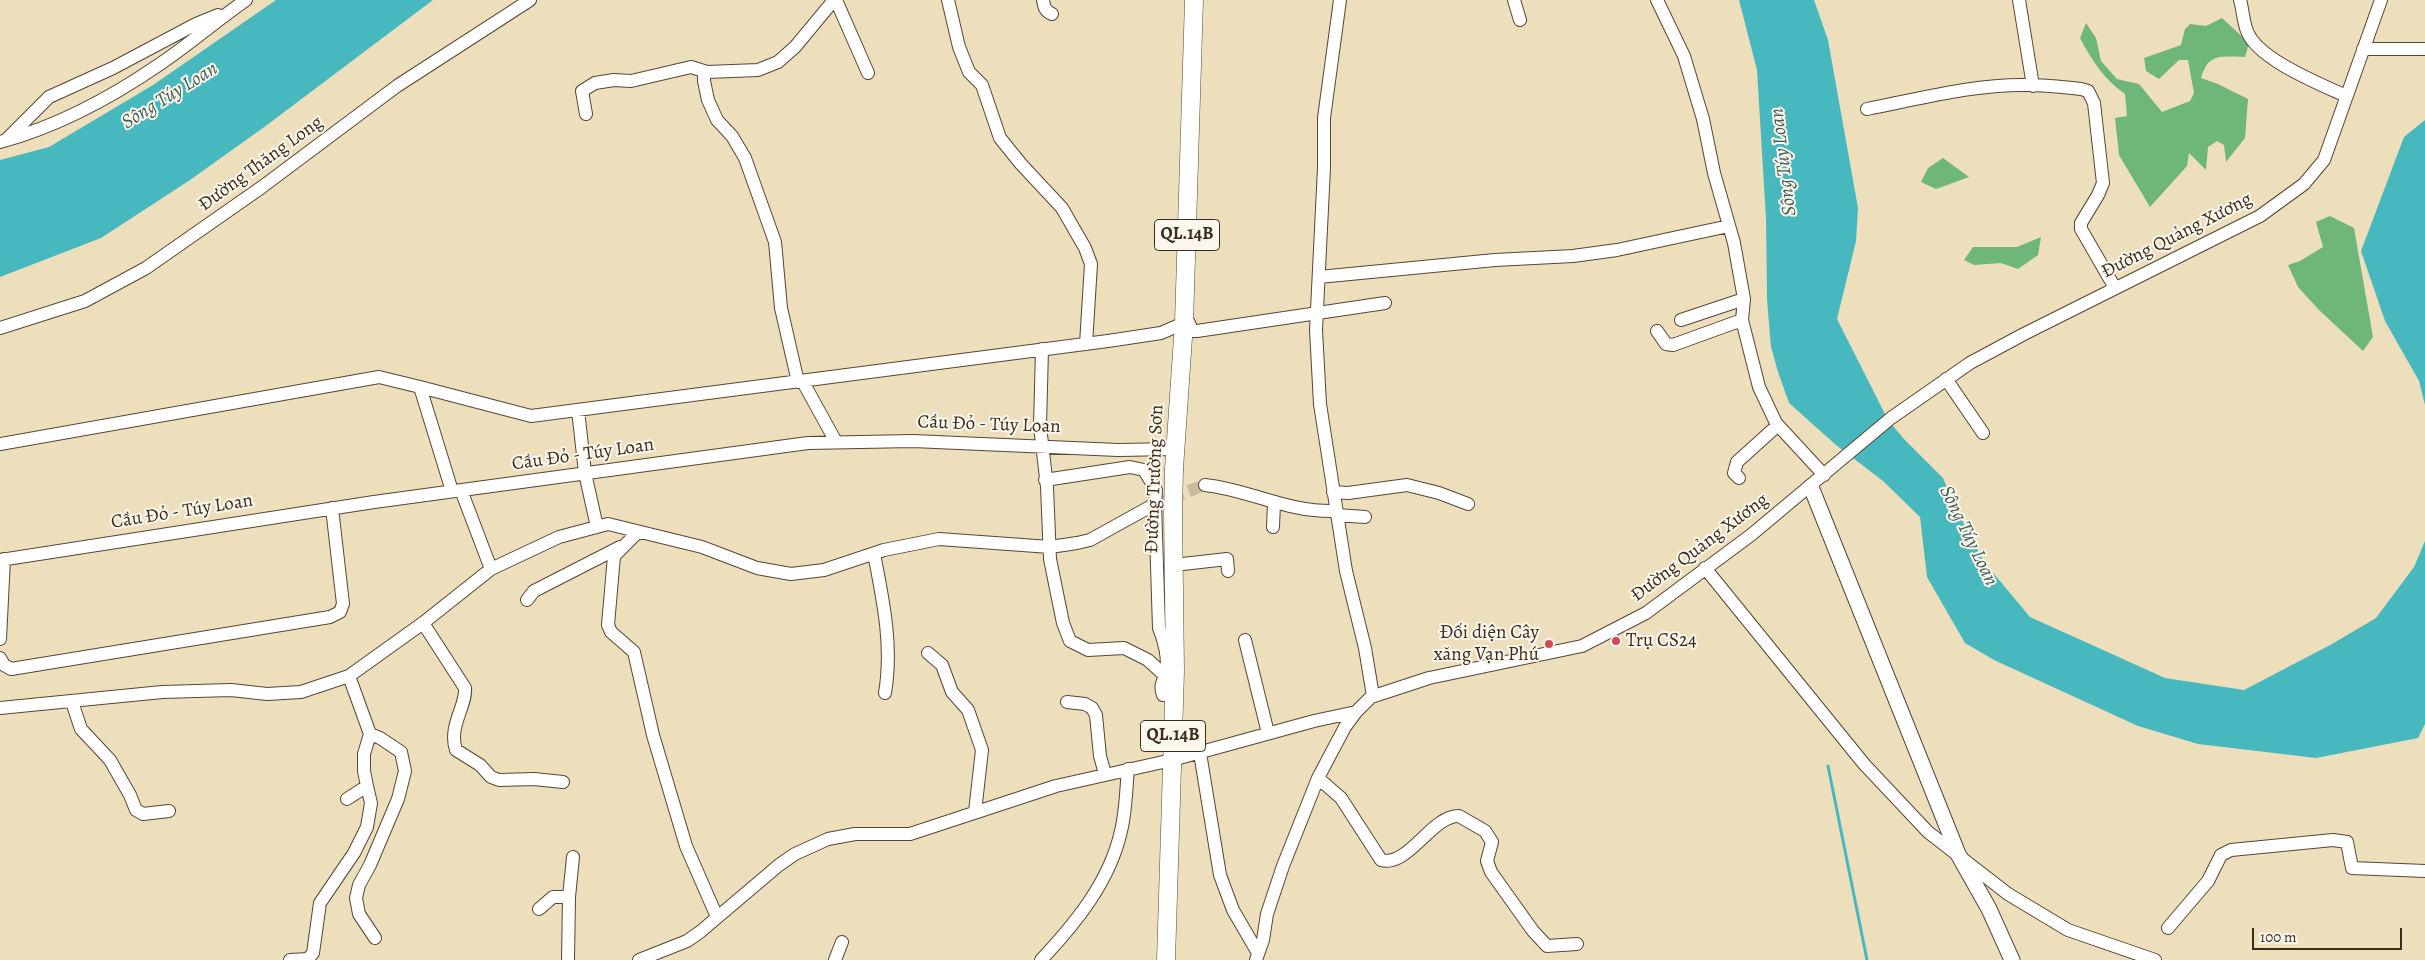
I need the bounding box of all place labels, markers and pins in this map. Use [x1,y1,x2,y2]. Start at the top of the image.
place label: Đối diện Cây xăng Vạn Phú [1434,622,1539,666]
place label: Trụ CS24 [1626,630,1697,652]
marker: Trụ CS24 [1610,635,1622,647]
marker: Đối diện Cây xăng Vạn Phú [1543,638,1555,650]

